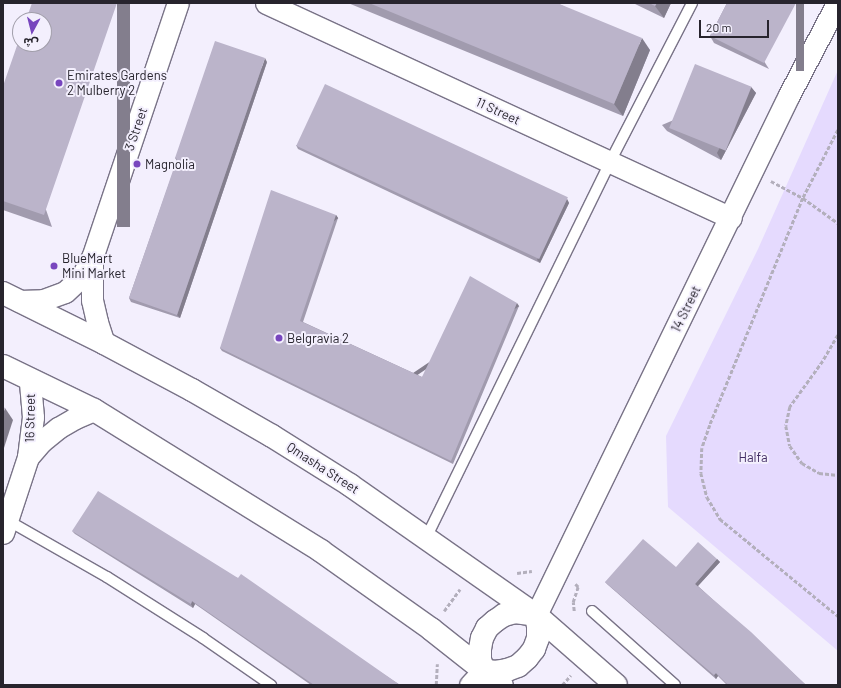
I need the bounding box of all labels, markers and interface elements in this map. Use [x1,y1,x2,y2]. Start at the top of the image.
north arrow [12,12,52,52]
scale bar [701,12,771,38]
text: 20 m [706,20,732,34]
text: ش [22,36,39,51]
place label: Emirates Gardens 2 Mulberry 2 [67,68,167,99]
marker: Emirates Gardens 2 Mulberry 2 [54,78,64,88]
street label: 11 Street [473,94,523,128]
street label: 3 Street [121,105,151,153]
place label: Magnolia [145,156,195,172]
marker: Magnolia [132,159,142,169]
place label: BlueMart Mini Market [62,251,126,282]
marker: BlueMart Mini Market [49,261,59,271]
street label: 14 Street [668,283,704,335]
place label: Belgravia 2 [287,330,349,346]
marker: Belgravia 2 [274,333,284,343]
street label: 16 Street [22,393,38,443]
street label: Qmasha Street [284,439,362,497]
park label: Halfa [738,449,768,465]

